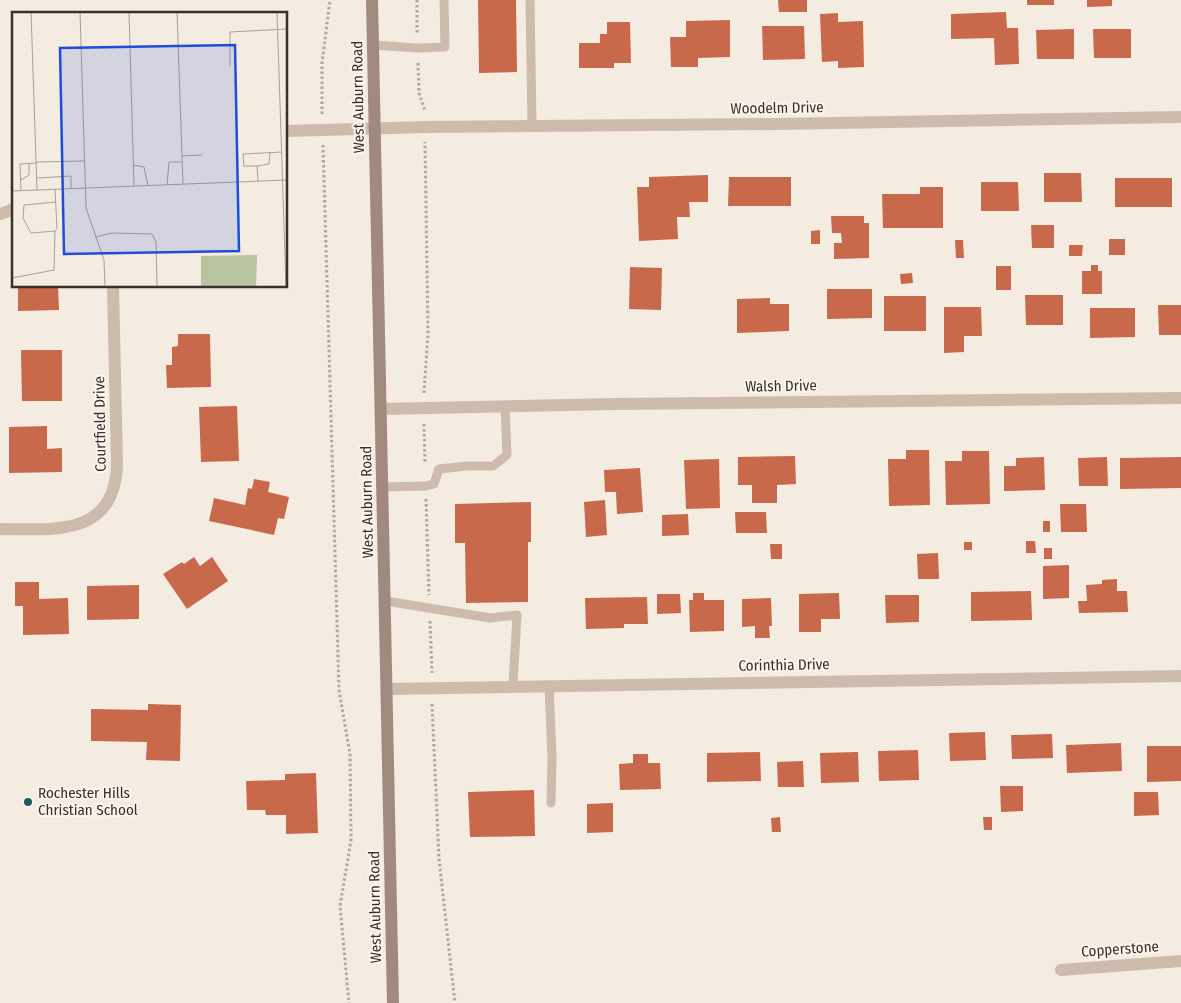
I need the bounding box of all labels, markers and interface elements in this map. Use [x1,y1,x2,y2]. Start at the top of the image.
inset map [12,12,288,288]
street label: West Auburn Road [348,41,368,153]
street label: Woodelm Drive [730,98,824,118]
street label: Courtfield Drive [90,376,110,472]
street label: Walsh Drive [745,376,817,396]
street label: West Auburn Road [357,446,377,558]
street label: Corinthia Drive [738,655,830,675]
place label: Rochester Hills Christian School [38,784,138,819]
marker: Rochester Hills Christian School [22,796,34,808]
street label: West Auburn Road [365,851,385,963]
street label: Copperstone [1081,937,1159,961]

